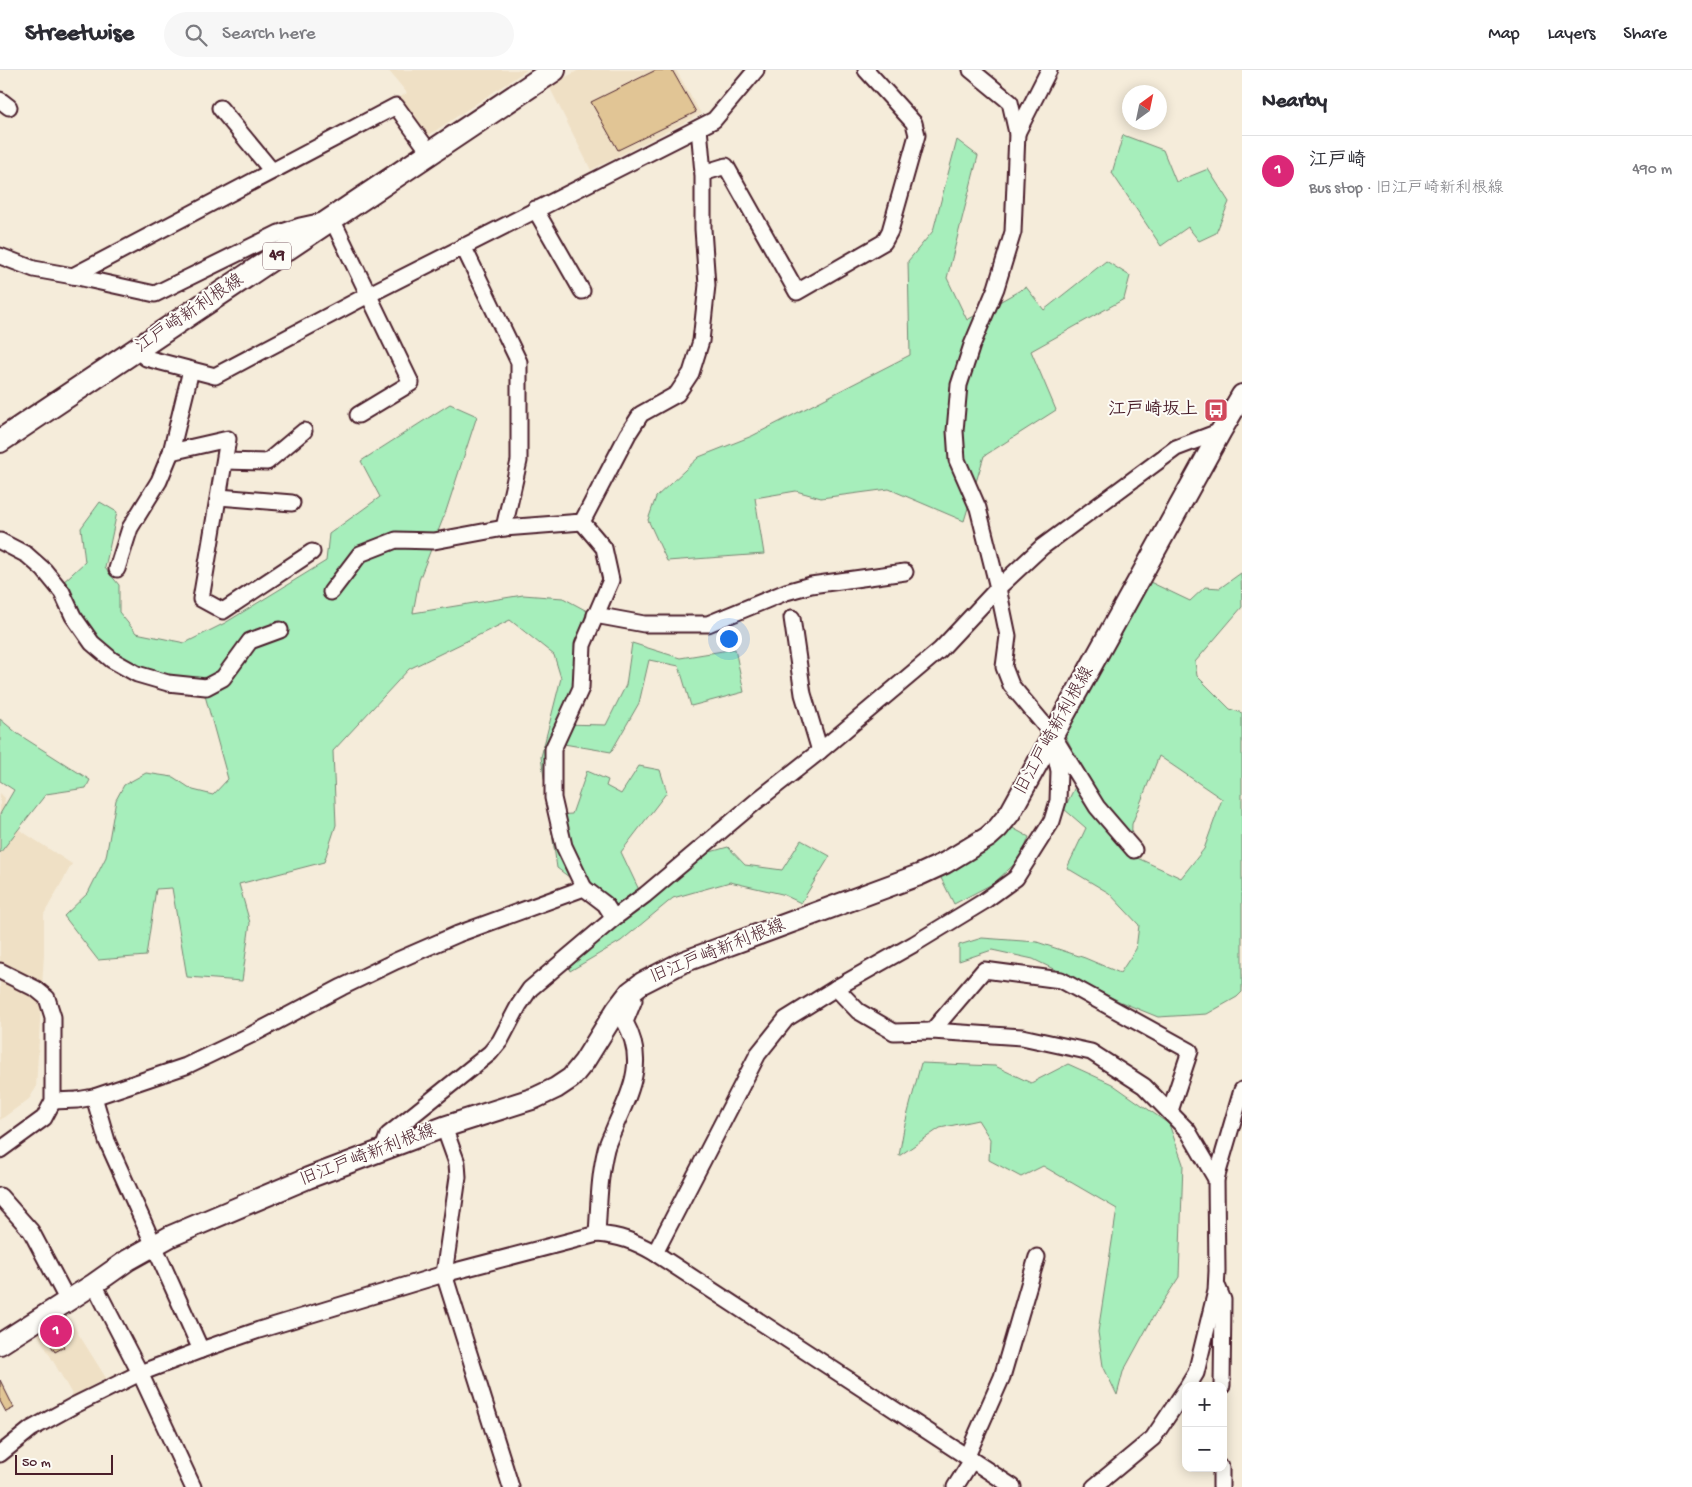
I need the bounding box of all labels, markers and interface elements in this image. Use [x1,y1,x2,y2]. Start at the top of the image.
search box [164,12,514,57]
text: Streetwise [25,20,134,49]
icon: search [182,21,210,49]
text: Search here [222,23,316,46]
text: Map [1488,24,1520,45]
text: Layers [1548,24,1595,45]
text: Share [1623,24,1667,45]
north arrow [1122,85,1167,130]
text: Nearby [1262,90,1327,115]
text: 江戸崎 [1309,150,1366,173]
text: 1 [1275,161,1281,180]
text: 490 m [1632,161,1672,180]
text: Bus stop · 旧江戸崎新利根線 [1309,180,1504,199]
road number: 49 [263,242,291,270]
street label: 江戸崎新利根線 [131,269,248,358]
bus stop icon: 江戸崎坂上 [1203,397,1229,423]
place label: 江戸崎坂上 [1108,399,1198,421]
your location [716,626,742,652]
street label: 旧江戸崎新利根線 [1010,662,1099,799]
street label: 旧江戸崎新利根線 [647,914,789,989]
street label: 旧江戸崎新利根線 [297,1119,439,1192]
pin: 1 [40,1312,72,1350]
map controls [1182,1382,1227,1472]
button: + [1182,1382,1227,1427]
button: − [1182,1427,1227,1472]
scale bar [15,1452,112,1475]
text: 50 m [22,1455,51,1472]

